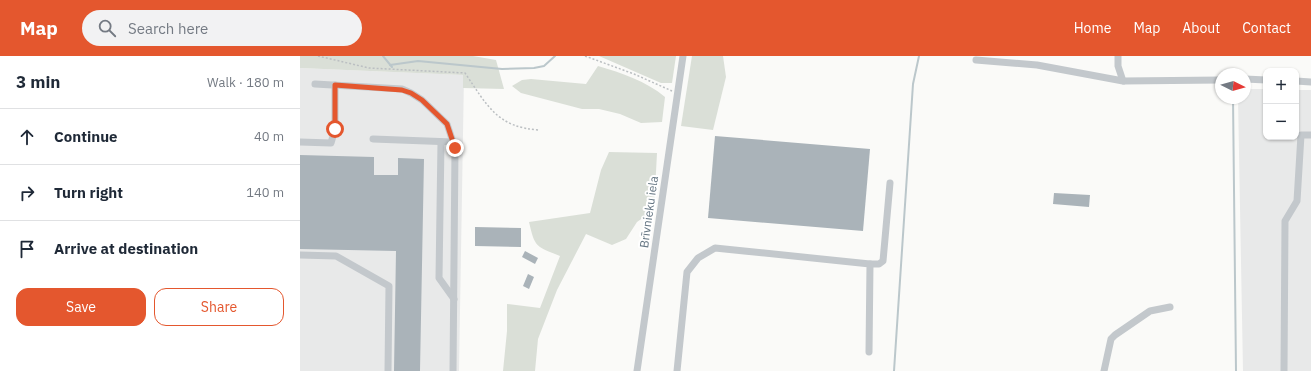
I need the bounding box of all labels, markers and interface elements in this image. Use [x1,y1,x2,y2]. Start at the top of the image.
search box [82,10,362,46]
text: Map [20,16,58,40]
icon: search [96,17,118,39]
text: Search here [128,19,208,38]
text: Home [1074,19,1111,37]
text: Map [1133,19,1160,37]
text: About [1182,19,1220,37]
text: Contact [1242,19,1291,37]
north arrow [1215,68,1251,104]
map controls [1263,68,1299,140]
button: + [1263,68,1299,104]
text: 3 min [16,71,60,93]
text: Walk · 180 m [207,74,284,91]
button: − [1263,104,1299,140]
route start [326,120,344,138]
icon: ahead [16,126,38,148]
text: Continue [54,127,118,146]
text: 40 m [254,128,284,145]
route end [446,139,464,157]
street label: Brīvnieku iela [636,174,661,249]
icon: right [16,182,38,204]
text: Turn right [54,183,123,202]
text: 140 m [246,184,284,201]
icon: arrive [16,238,38,260]
text: Arrive at destination [54,239,198,258]
button: Save [16,288,146,326]
button: Share [154,288,284,326]

